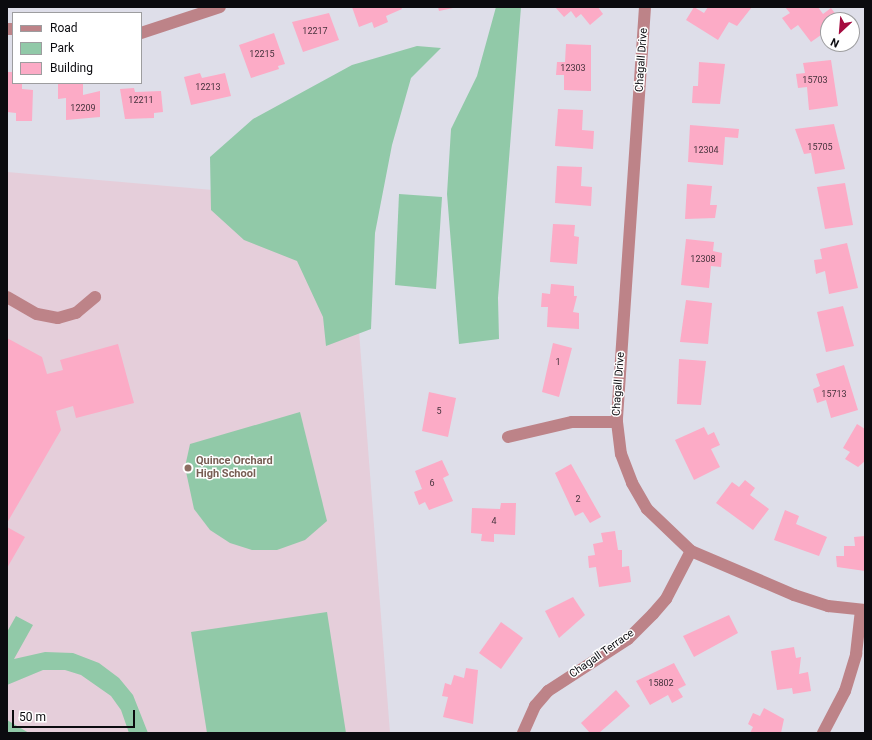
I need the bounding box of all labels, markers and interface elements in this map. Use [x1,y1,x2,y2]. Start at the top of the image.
legend [12,12,142,84]
north arrow [820,12,860,52]
text: Road [50,21,78,35]
house number: 12217 [302,26,328,36]
street label: Chagall Drive [633,28,651,92]
text: N [829,35,841,50]
text: Park [50,41,74,55]
house number: 12215 [249,49,275,59]
text: Building [50,61,93,75]
house number: 12303 [560,63,586,73]
house number: 15703 [802,75,828,85]
house number: 12213 [195,82,221,92]
house number: 12211 [128,95,154,105]
house number: 12209 [70,103,96,113]
house number: 15705 [807,142,833,152]
house number: 12304 [693,145,719,155]
house number: 12308 [690,254,716,264]
street label: Chagall Drive [610,352,628,416]
house number: 1 [555,357,561,367]
house number: 15713 [821,389,847,399]
house number: 5 [436,406,442,416]
place label: Quince Orchard High School [196,455,273,481]
marker: Quince Orchard High School [183,463,193,473]
house number: 6 [429,478,435,488]
house number: 2 [575,494,581,504]
house number: 4 [491,516,497,526]
street label: Chagall Terrace [567,627,637,681]
house number: 15802 [648,678,674,688]
scale bar [14,702,137,728]
text: 50 m [19,710,46,724]

